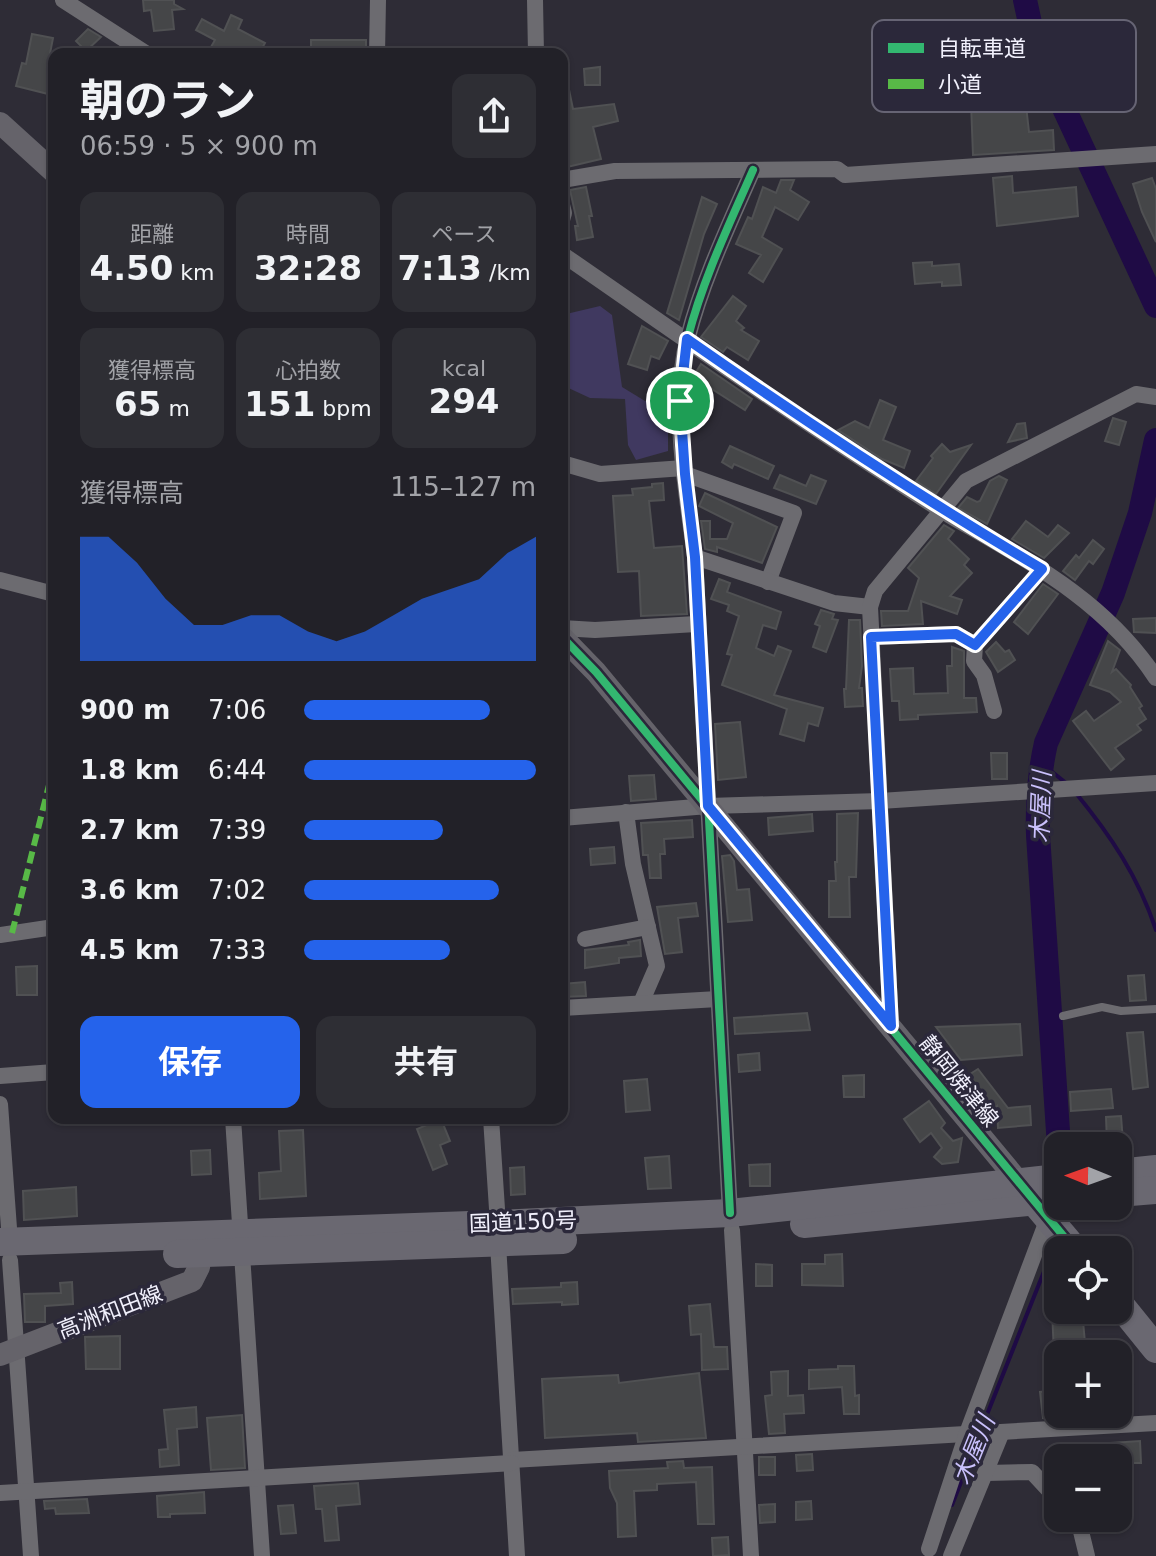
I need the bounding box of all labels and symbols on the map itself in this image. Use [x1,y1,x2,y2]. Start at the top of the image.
legend [872,20,1136,112]
text: 自転車道 [938,36,1026,61]
text: 小道 [938,72,982,97]
pin [646,367,714,435]
water label: 木屋川 [1026,768,1056,843]
street label: 静岡焼津線 [915,1030,1003,1132]
north arrow [1044,1132,1132,1220]
street label: 国道150号 [469,1208,577,1236]
street label: 高洲和田線 [54,1281,166,1343]
water label: 木屋川 [948,1409,1002,1489]

